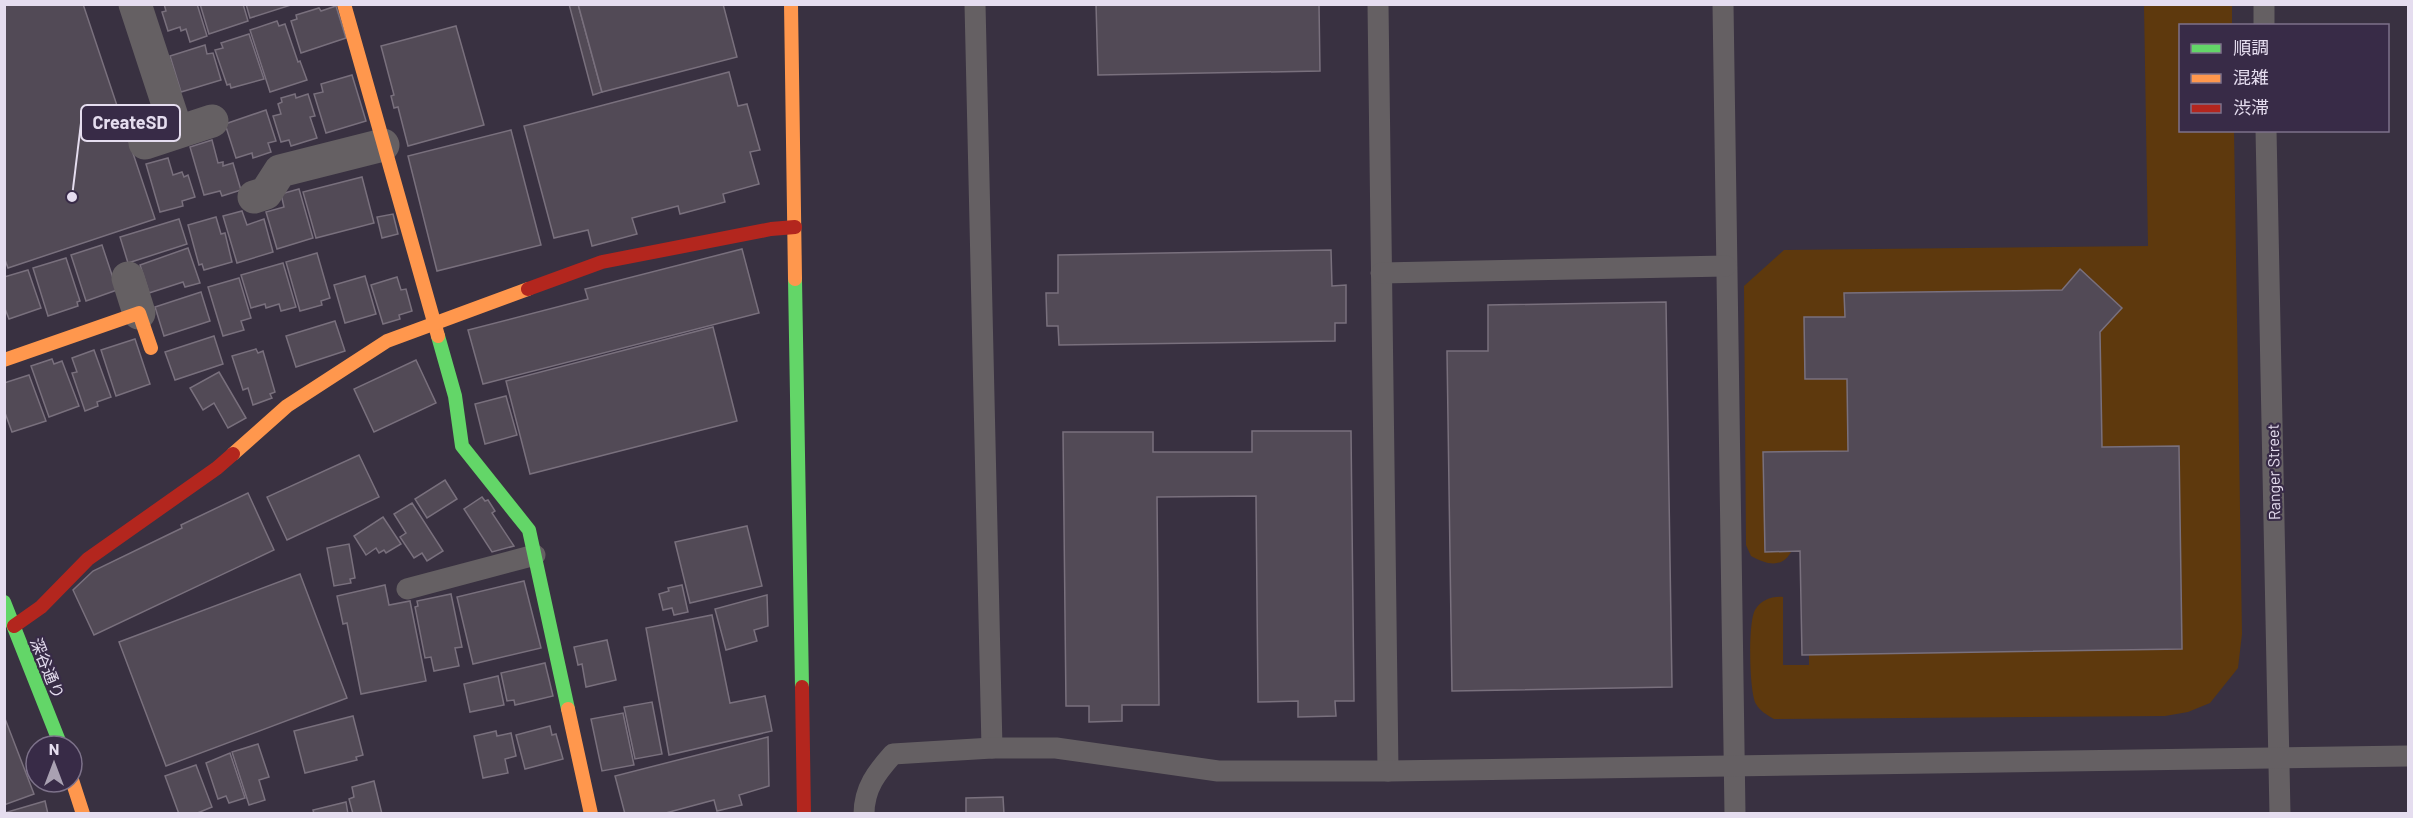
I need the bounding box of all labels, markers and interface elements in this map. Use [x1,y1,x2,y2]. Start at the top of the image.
legend [2179,24,2389,132]
text: 順調 [2233,36,2269,58]
text: 混雑 [2233,66,2269,88]
text: 渋滞 [2233,96,2269,118]
callout: CreateSD [81,105,180,141]
text: CreateSD [92,111,168,133]
street label: Ranger Street [2263,424,2283,520]
street label: 深谷通り [27,635,69,701]
north arrow [24,734,84,794]
text: N [49,739,59,758]

